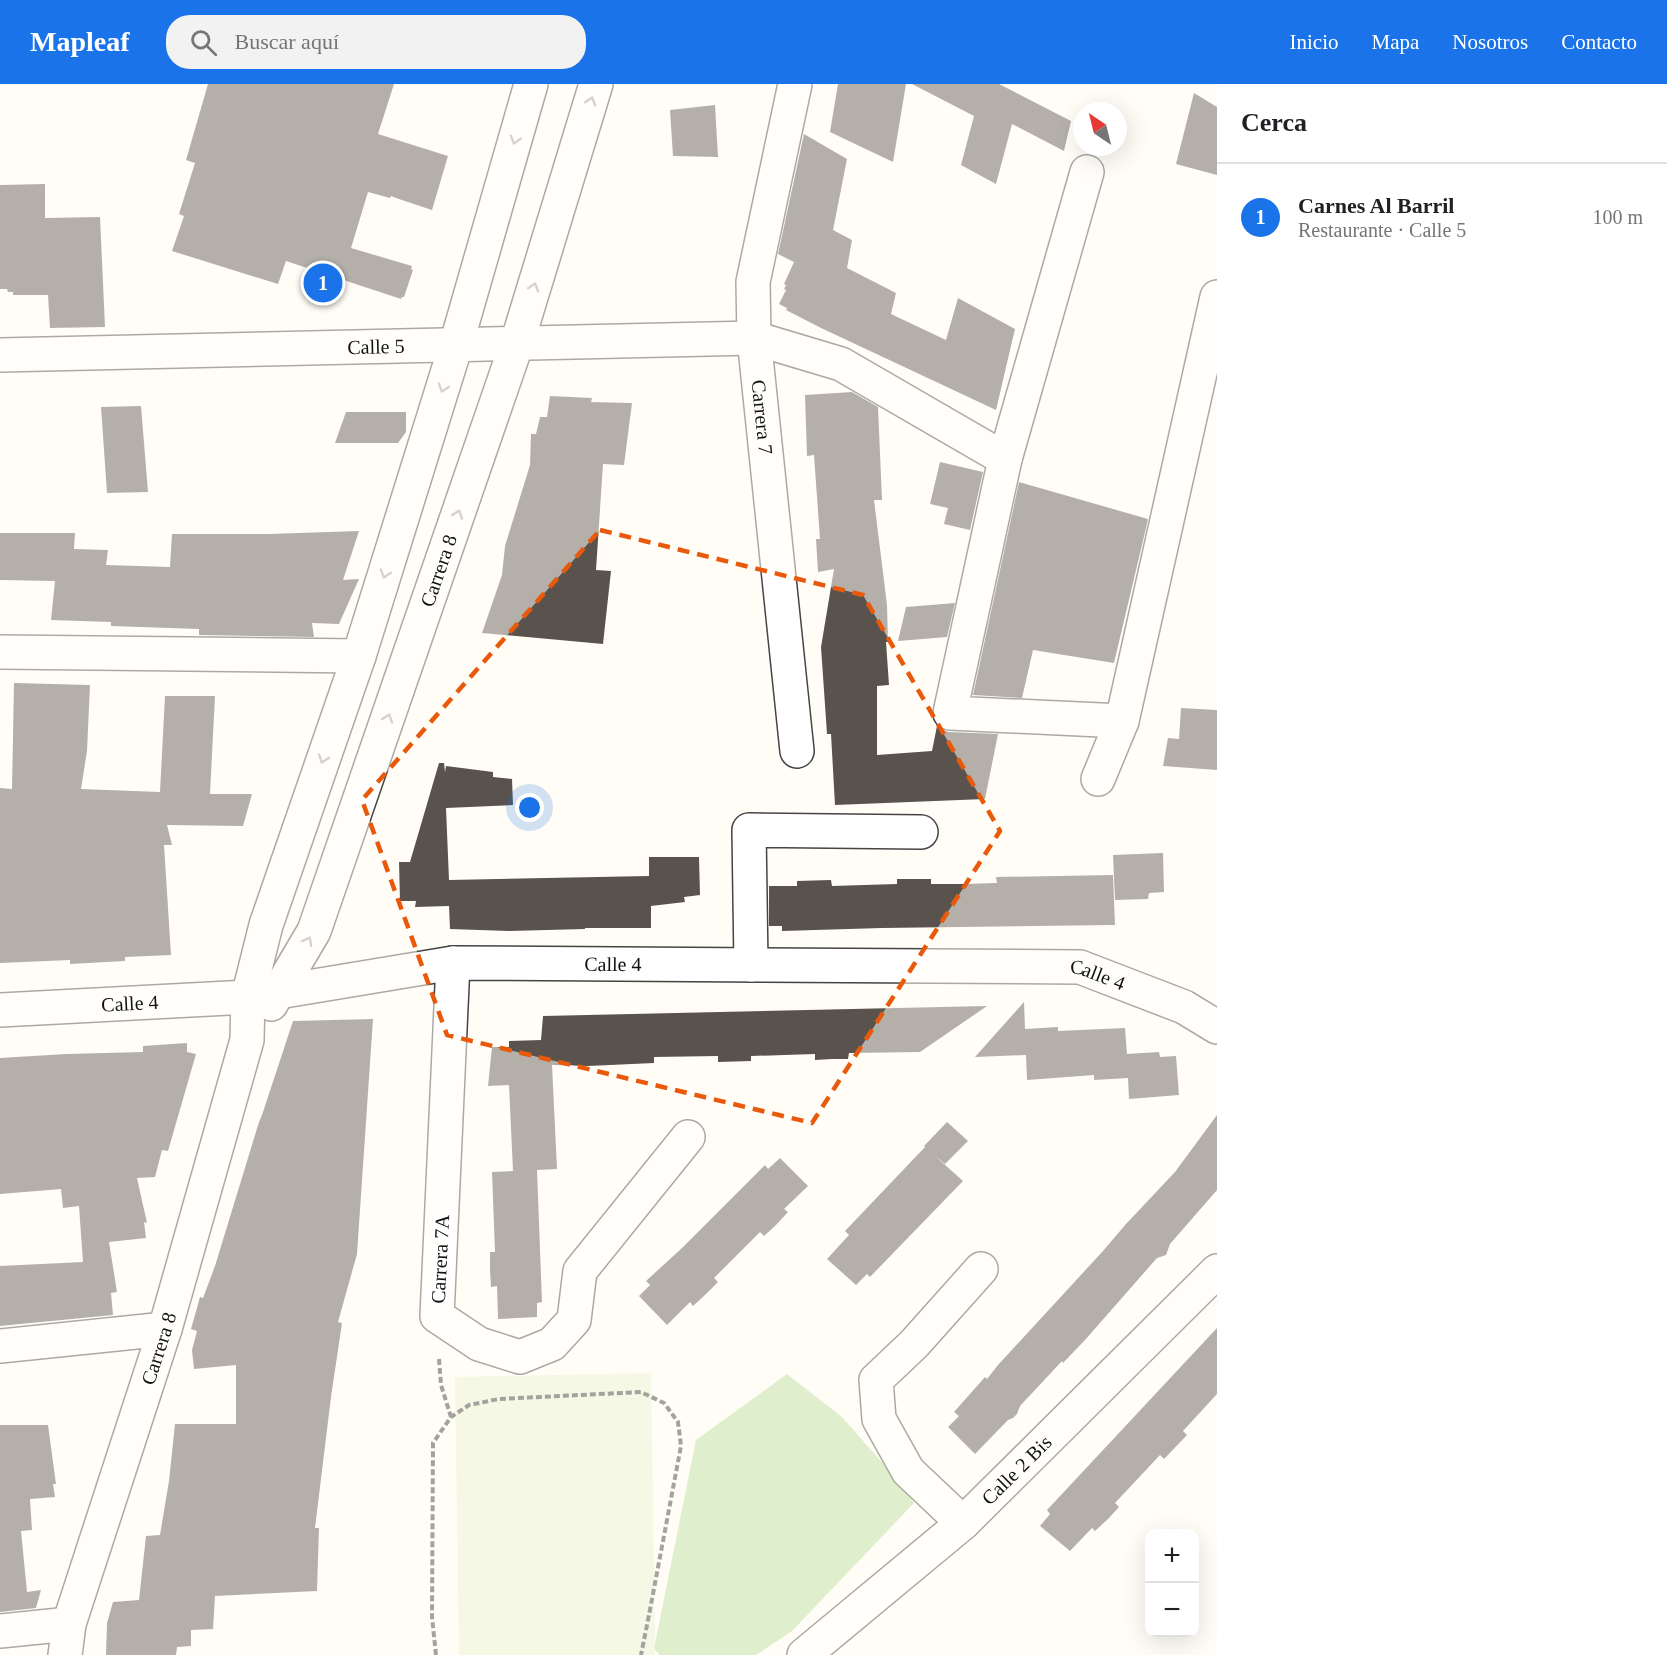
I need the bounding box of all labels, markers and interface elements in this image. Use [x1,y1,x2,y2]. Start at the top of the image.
search box [166,15,586,69]
text: Mapleaf [30,26,130,57]
icon: search [187,26,220,59]
text: Buscar aquí [235,29,339,54]
text: Inicio [1290,30,1339,54]
text: Mapa [1372,30,1419,54]
text: Nosotros [1452,30,1528,54]
text: Contacto [1561,30,1637,54]
one-way arrow [584,96,596,107]
north arrow [1073,102,1127,156]
text: Cerca [1241,108,1307,137]
one-way arrow [510,134,522,145]
text: Carnes Al Barril [1298,193,1454,218]
text: 1 [1256,206,1266,228]
text: 100 m [1592,206,1643,228]
text: Restaurante · Calle 5 [1298,219,1466,241]
pin: 1 [304,260,342,306]
one-way arrow [527,282,539,293]
street label: Calle 5 [347,335,405,358]
street label: Carrera 7 [747,379,777,456]
one-way arrow [438,382,450,393]
one-way arrow [451,509,463,520]
street label: Carrera 8 [416,532,461,610]
one-way arrow [379,568,392,579]
one-way arrow [380,713,393,724]
one-way arrow [318,753,331,764]
your location [515,793,544,822]
one-way arrow [301,937,312,948]
street label: Calle 4 [584,953,642,975]
street label: Calle 4 [1070,956,1128,994]
street label: Calle 4 [101,991,159,1016]
street label: Carrera 7A [427,1213,453,1304]
street label: Carrera 8 [137,1310,180,1388]
street label: Calle 2 Bis [977,1431,1056,1509]
map controls [1145,1529,1199,1637]
button: + [1145,1529,1199,1583]
button: − [1145,1583,1199,1637]

